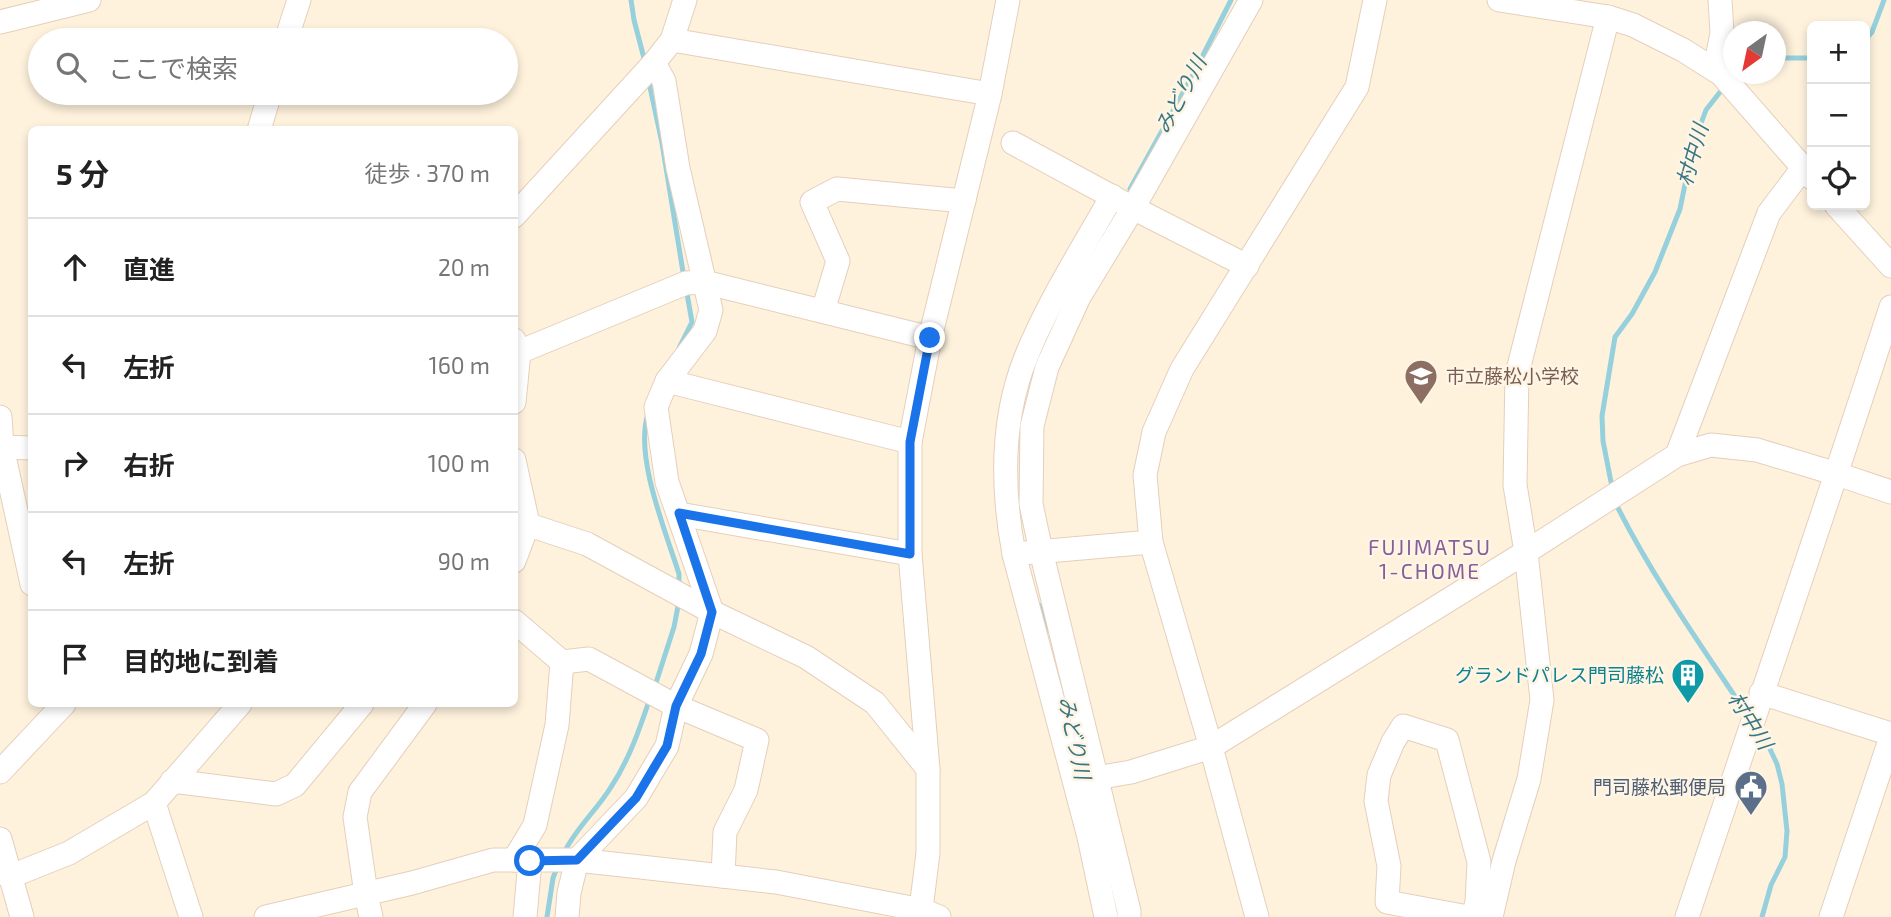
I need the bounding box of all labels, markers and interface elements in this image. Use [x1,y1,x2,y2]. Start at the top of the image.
north arrow [1723,21,1786,84]
map controls [1807,21,1870,210]
button: + [1807,21,1870,84]
search box [28,28,518,105]
icon: search [52,48,90,86]
water label: みどり川 [1149,50,1211,137]
text: ここで検索 [108,52,238,83]
button: − [1807,84,1870,147]
water label: 村中川 [1671,119,1713,188]
button: locate [1807,147,1870,210]
text: 5 分 [56,155,109,191]
text: 徒歩 · 370 m [365,159,490,187]
icon: ahead [56,248,94,286]
text: 直進 [123,253,175,284]
text: 20 m [438,253,490,281]
route end [914,322,945,353]
icon: left [56,346,94,384]
text: 左折 [123,351,175,382]
text: 160 m [429,351,490,379]
school or university icon: 市立藤松小学校 [1402,357,1440,406]
place label: 市立藤松小学校 [1446,364,1579,387]
icon: right [56,444,94,482]
text: 右折 [123,449,175,480]
text: 100 m [428,449,490,477]
district label: FUJIMATSU 1-CHOME [1368,534,1492,583]
icon: left [56,542,94,580]
text: 左折 [123,547,175,578]
text: 90 m [438,547,490,575]
icon: arrive [56,640,94,678]
text: 目的地に到着 [123,645,279,676]
building icon: グランドパレス門司藤松 [1669,656,1707,705]
place label: グランドパレス門司藤松 [1455,663,1664,686]
water label: 村中川 [1724,687,1780,755]
water label: みどり川 [1055,694,1097,783]
public building icon: 門司藤松郵便局 [1732,768,1770,817]
place label: 門司藤松郵便局 [1593,775,1726,798]
route start [514,845,545,876]

